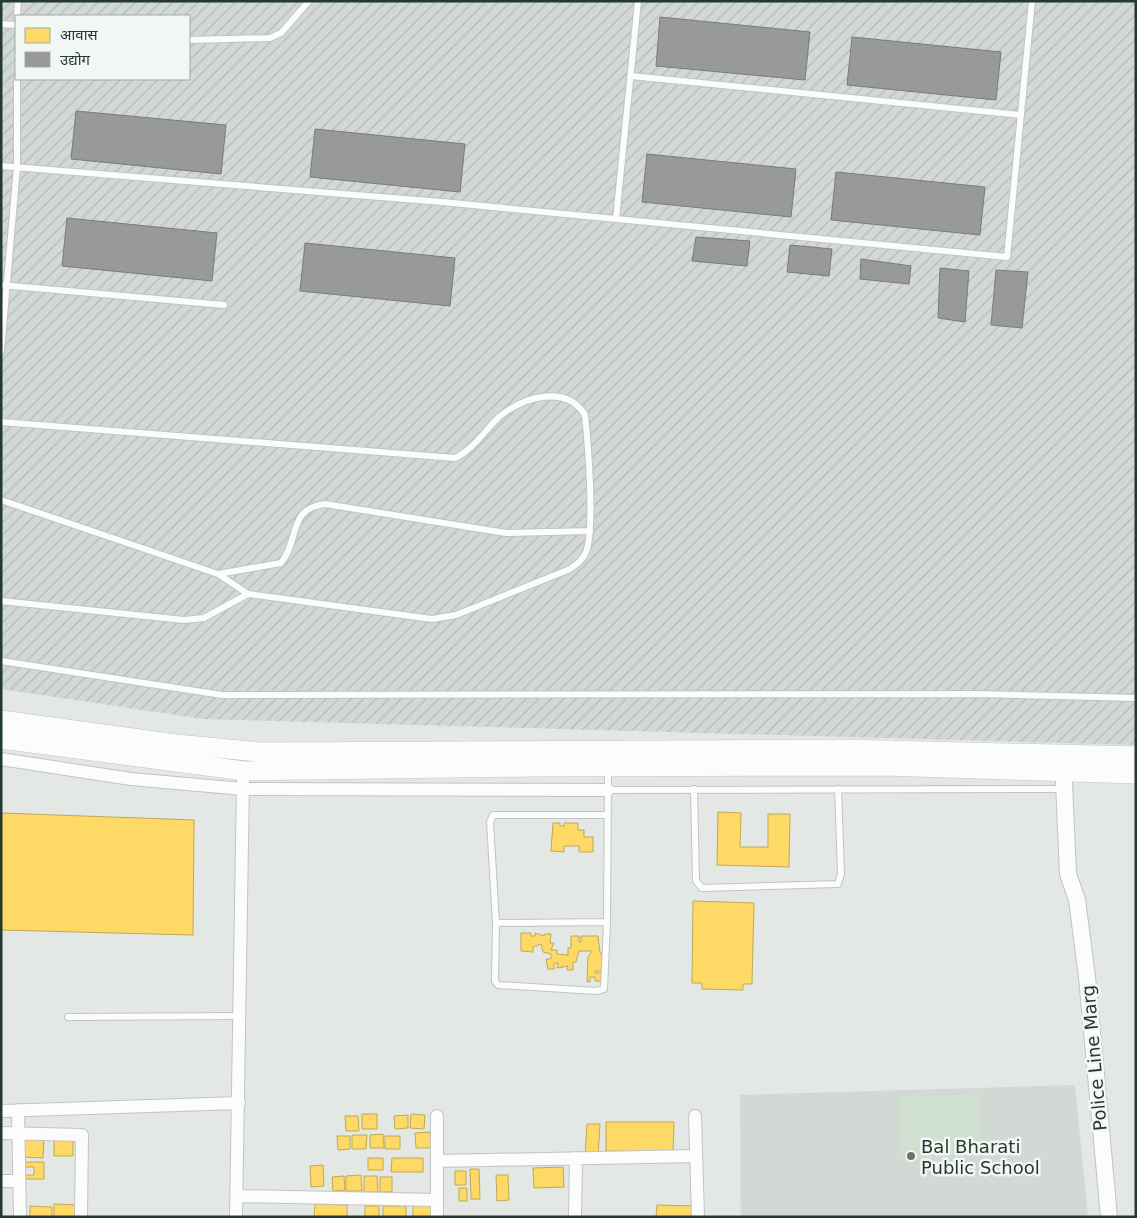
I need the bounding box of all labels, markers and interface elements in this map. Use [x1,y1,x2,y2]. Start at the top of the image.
legend [15,15,190,80]
text: आवास [60,26,99,44]
text: उद्योग [60,51,91,69]
street label: Police Line Marg [1077,984,1111,1132]
place label: Bal Bharati Public School [921,1136,1040,1178]
marker: Bal Bharati Public School [905,1150,917,1162]

